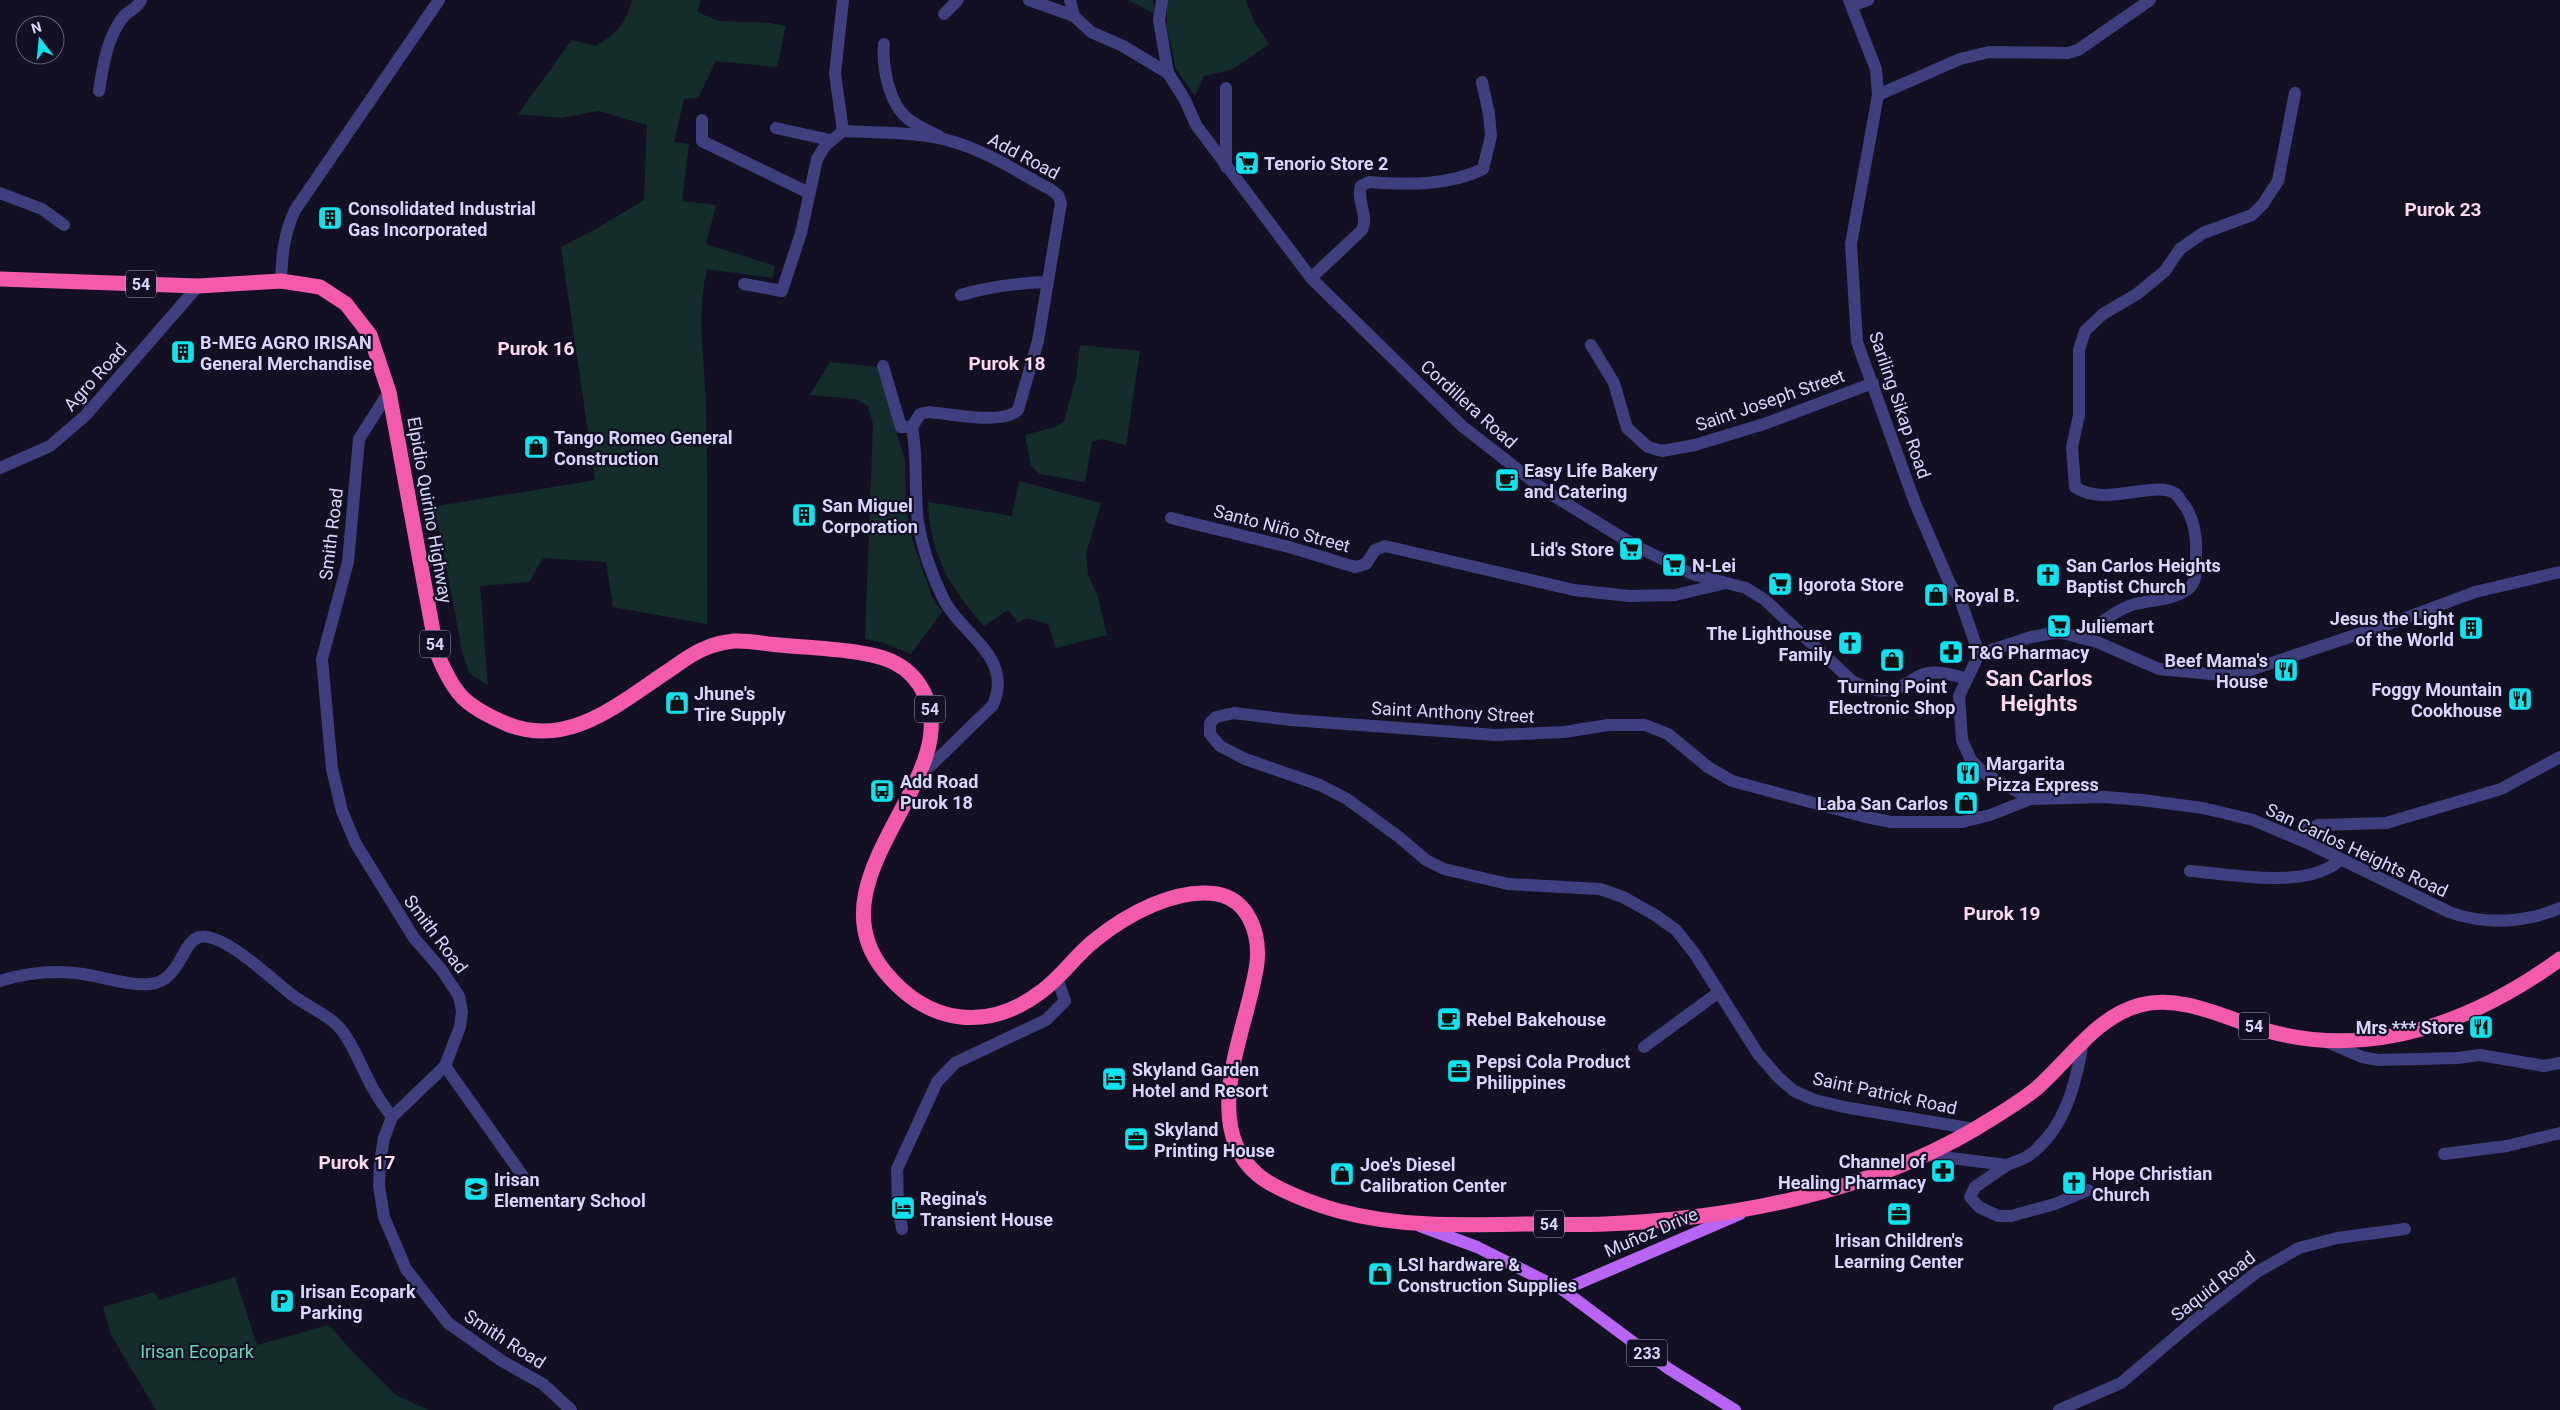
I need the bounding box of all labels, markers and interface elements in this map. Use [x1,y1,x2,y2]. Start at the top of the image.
north arrow [15,15,65,65]
text: N [29,18,43,37]
street label: Add Road [985,128,1063,184]
supermarket icon: Tenorio Store 2 [1234,150,1260,176]
place label: Tenorio Store 2 [1264,153,1388,174]
place label: Consolidated Industrial Gas Incorporated [348,198,536,240]
district label: Purok 23 [2405,198,2481,221]
building icon: Consolidated Industrial Gas Incorporated [317,205,343,231]
road number: 54 [126,270,156,298]
street label: Sariling Sikap Road [1865,329,1935,481]
place label: B-MEG AGRO IRISAN General Merchandise [200,332,372,374]
district label: Purok 16 [498,337,575,360]
street label: Agro Road [59,339,131,415]
building icon: B-MEG AGRO IRISAN General Merchandise [170,339,196,365]
district label: Purok 18 [969,352,1046,375]
street label: Cordillera Road [1417,355,1521,453]
street label: Saint Joseph Street [1693,365,1847,435]
street label: Elpidio Quirino Highway [403,415,457,605]
place label: Tango Romeo General Construction [554,427,733,469]
shop icon: Tango Romeo General Construction [523,434,549,460]
place label: Easy Life Bakery and Catering [1524,460,1658,502]
cafe icon: Easy Life Bakery and Catering [1494,467,1520,493]
street label: Smith Road [315,487,347,581]
place label: San Miguel Corporation [822,495,918,537]
street label: Santo Niño Street [1212,500,1353,556]
building icon: San Miguel Corporation [791,502,817,528]
supermarket icon: Lid's Store [1618,536,1644,562]
place label: Lid's Store [1530,539,1614,560]
supermarket icon: N-Lei [1661,552,1687,578]
place label: N-Lei [1692,555,1736,576]
place label: San Carlos Heights Baptist Church [2066,555,2221,597]
church icon: San Carlos Heights Baptist Church [2035,562,2061,588]
supermarket icon: Igorota Store [1767,571,1793,597]
place label: Igorota Store [1798,574,1904,595]
shop icon: Royal B. [1923,582,1949,608]
place label: Royal B. [1954,585,2020,606]
place label: Jesus the Light of the World [2330,608,2454,650]
supermarket icon: Juliemart [2046,613,2072,639]
building icon: Jesus the Light of the World [2458,615,2484,641]
place label: Juliemart [2076,616,2154,637]
place label: The Lighthouse Family [1706,623,1833,665]
road number: 54 [420,630,450,658]
church icon: The Lighthouse Family [1837,630,1863,656]
pharmacy icon: T&G Pharmacy [1938,639,1964,665]
place label: T&G Pharmacy [1968,642,2090,663]
shop icon: Turning Point Electronic Shop [1879,647,1905,673]
place label: Beef Mama's House [2164,650,2268,692]
restaurant icon: Beef Mama's House [2273,657,2299,683]
district label: San Carlos Heights [1986,666,2092,716]
place label: Turning Point Electronic Shop [1829,676,1955,718]
place label: Foggy Mountain Cookhouse [2371,679,2502,721]
place label: Jhune's Tire Supply [694,683,787,725]
restaurant icon: Foggy Mountain Cookhouse [2507,686,2533,712]
shop icon: Jhune's Tire Supply [664,690,690,716]
road number: 54 [915,696,945,722]
street label: Saint Anthony Street [1371,697,1535,727]
place label: Margarita Pizza Express [1986,753,2099,795]
restaurant icon: Margarita Pizza Express [1955,760,1981,786]
place label: Add Road Purok 18 [900,771,978,813]
bus stop icon: Add Road Purok 18 [869,778,895,804]
shop icon: Laba San Carlos [1953,790,1979,816]
place label: Laba San Carlos [1817,793,1948,814]
street label: San Carlos Heights Road [2263,799,2451,901]
street label: Smith Road [400,891,472,977]
district label: Purok 19 [1964,902,2040,925]
cafe icon: Rebel Bakehouse [1436,1006,1462,1032]
place label: Rebel Bakehouse [1466,1009,1606,1030]
road number: 54 [2239,1012,2269,1040]
restaurant icon: Mrs *** Store [2468,1014,2494,1040]
place label: Mrs *** Store [2356,1017,2464,1038]
place label: Pepsi Cola Product Philippines [1476,1051,1630,1093]
office icon: Pepsi Cola Product Philippines [1446,1058,1472,1084]
place label: Skyland Garden Hotel and Resort [1132,1059,1268,1101]
hotel icon: Skyland Garden Hotel and Resort [1101,1066,1127,1092]
street label: Saint Patrick Road [1811,1067,1959,1119]
place label: Skyland Printing House [1154,1119,1275,1161]
office icon: Skyland Printing House [1123,1126,1149,1152]
district label: Purok 17 [319,1151,396,1174]
place label: Channel of Healing Pharmacy [1778,1151,1927,1193]
place label: Joe's Diesel Calibration Center [1360,1154,1507,1196]
pharmacy icon: Channel of Healing Pharmacy [1930,1158,1956,1184]
shop icon: Joe's Diesel Calibration Center [1329,1161,1355,1187]
place label: Hope Christian Church [2092,1163,2212,1205]
place label: Irisan Elementary School [494,1169,646,1211]
church icon: Hope Christian Church [2061,1170,2087,1196]
school or university icon: Irisan Elementary School [463,1176,489,1202]
place label: Regina's Transient House [920,1188,1053,1230]
hotel icon: Regina's Transient House [890,1195,916,1221]
office icon: Irisan Children's Learning Center [1886,1201,1912,1227]
street label: Muñoz Drive [1601,1203,1701,1261]
road number: 54 [1534,1210,1564,1238]
place label: Irisan Children's Learning Center [1834,1230,1964,1272]
street label: Saquid Road [2167,1247,2259,1325]
place label: LSI hardware & Construction Supplies [1398,1254,1577,1296]
shop icon: LSI hardware & Construction Supplies [1367,1261,1393,1287]
place label: Irisan Ecopark Parking [300,1281,416,1323]
parking icon: Irisan Ecopark Parking [269,1288,295,1314]
street label: Smith Road [461,1305,549,1373]
road number: 233 [1627,1340,1667,1366]
park label: Irisan Ecopark [140,1341,255,1362]

